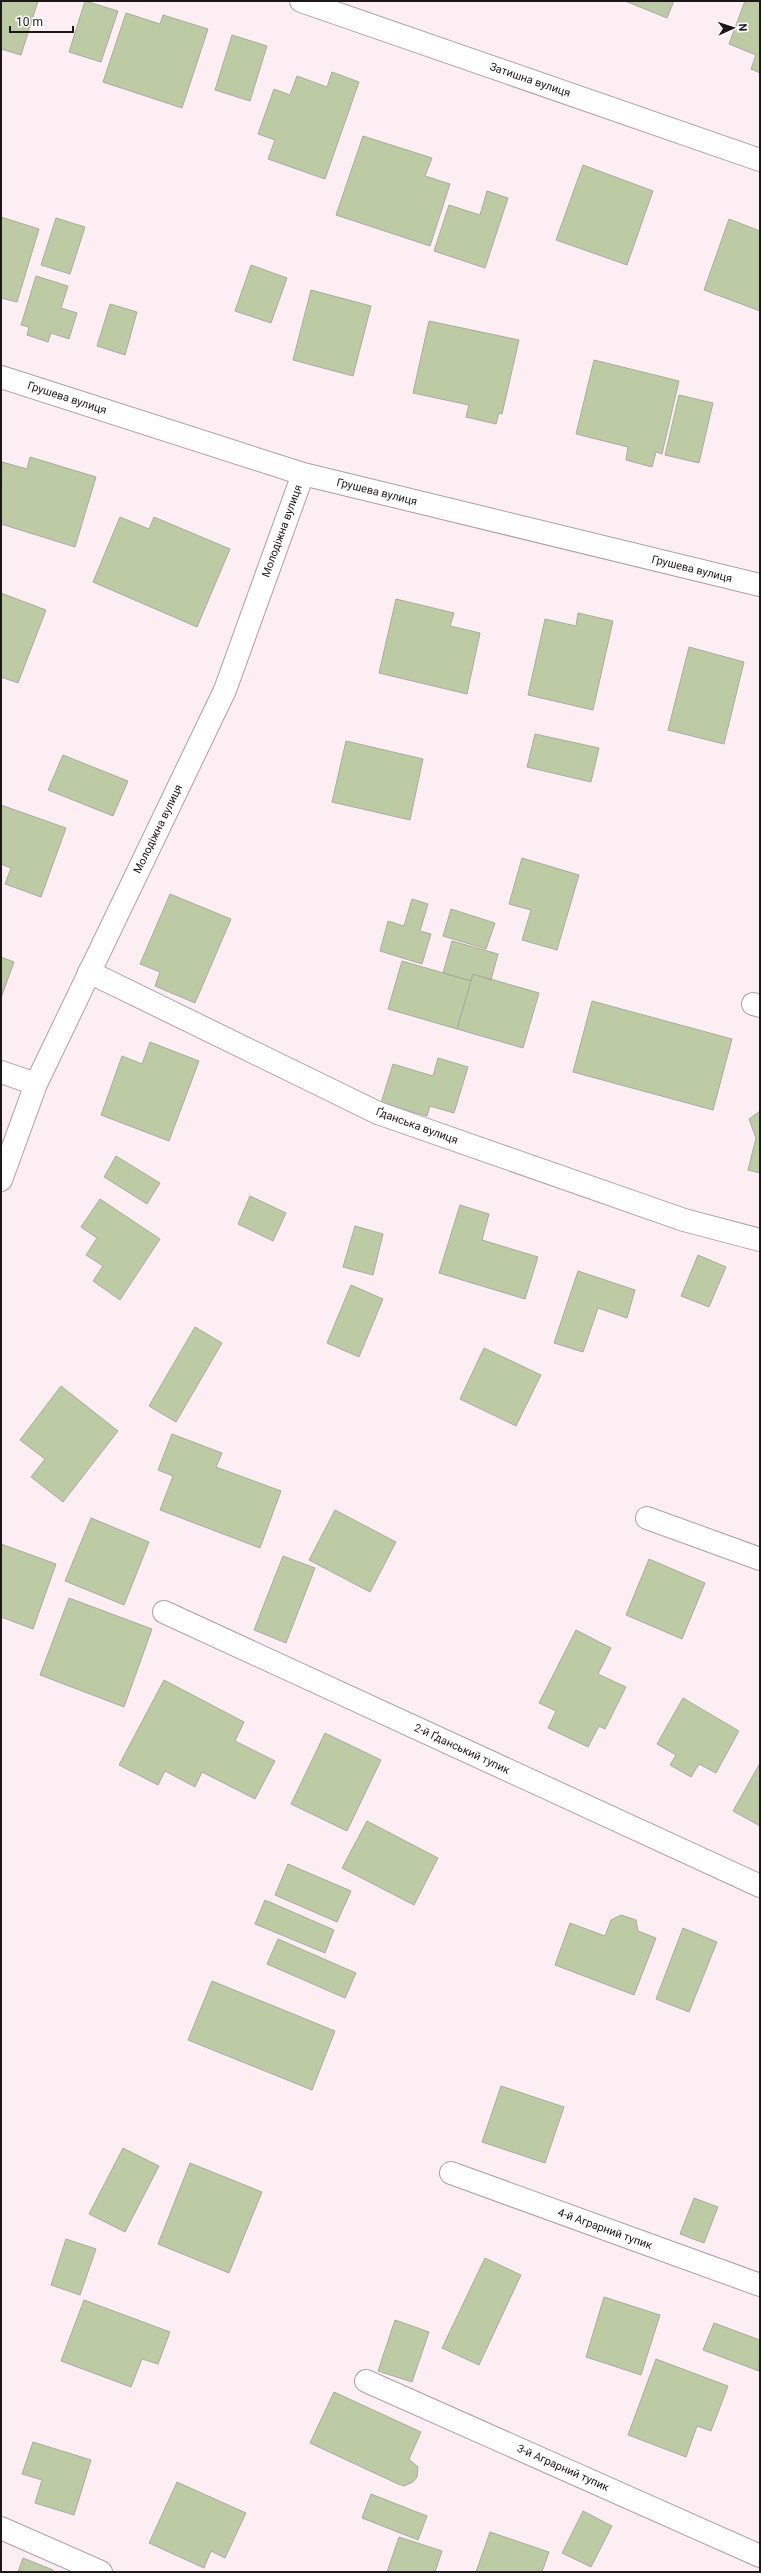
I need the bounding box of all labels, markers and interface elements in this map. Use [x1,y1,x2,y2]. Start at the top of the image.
scale bar [10,8,73,34]
north arrow [713,8,753,48]
text: 10 m [16,15,43,29]
text: N [736,23,749,32]
street label: Затишна вулиця [488,60,572,100]
street label: Грушева вулиця [26,379,108,417]
street label: Грушева вулиця [335,476,419,508]
street label: Молодіжна вулиця [259,483,305,579]
street label: Грушева вулиця [650,553,734,585]
street label: Молодіжна вулиця [131,782,185,876]
street label: Ґданська вулиця [374,1105,460,1147]
street label: 2-й Ґданський тупик [412,1721,512,1777]
street label: 4-й Аграрний тупик [556,2206,654,2252]
street label: 3-й Аграрний тупик [515,2442,611,2494]

